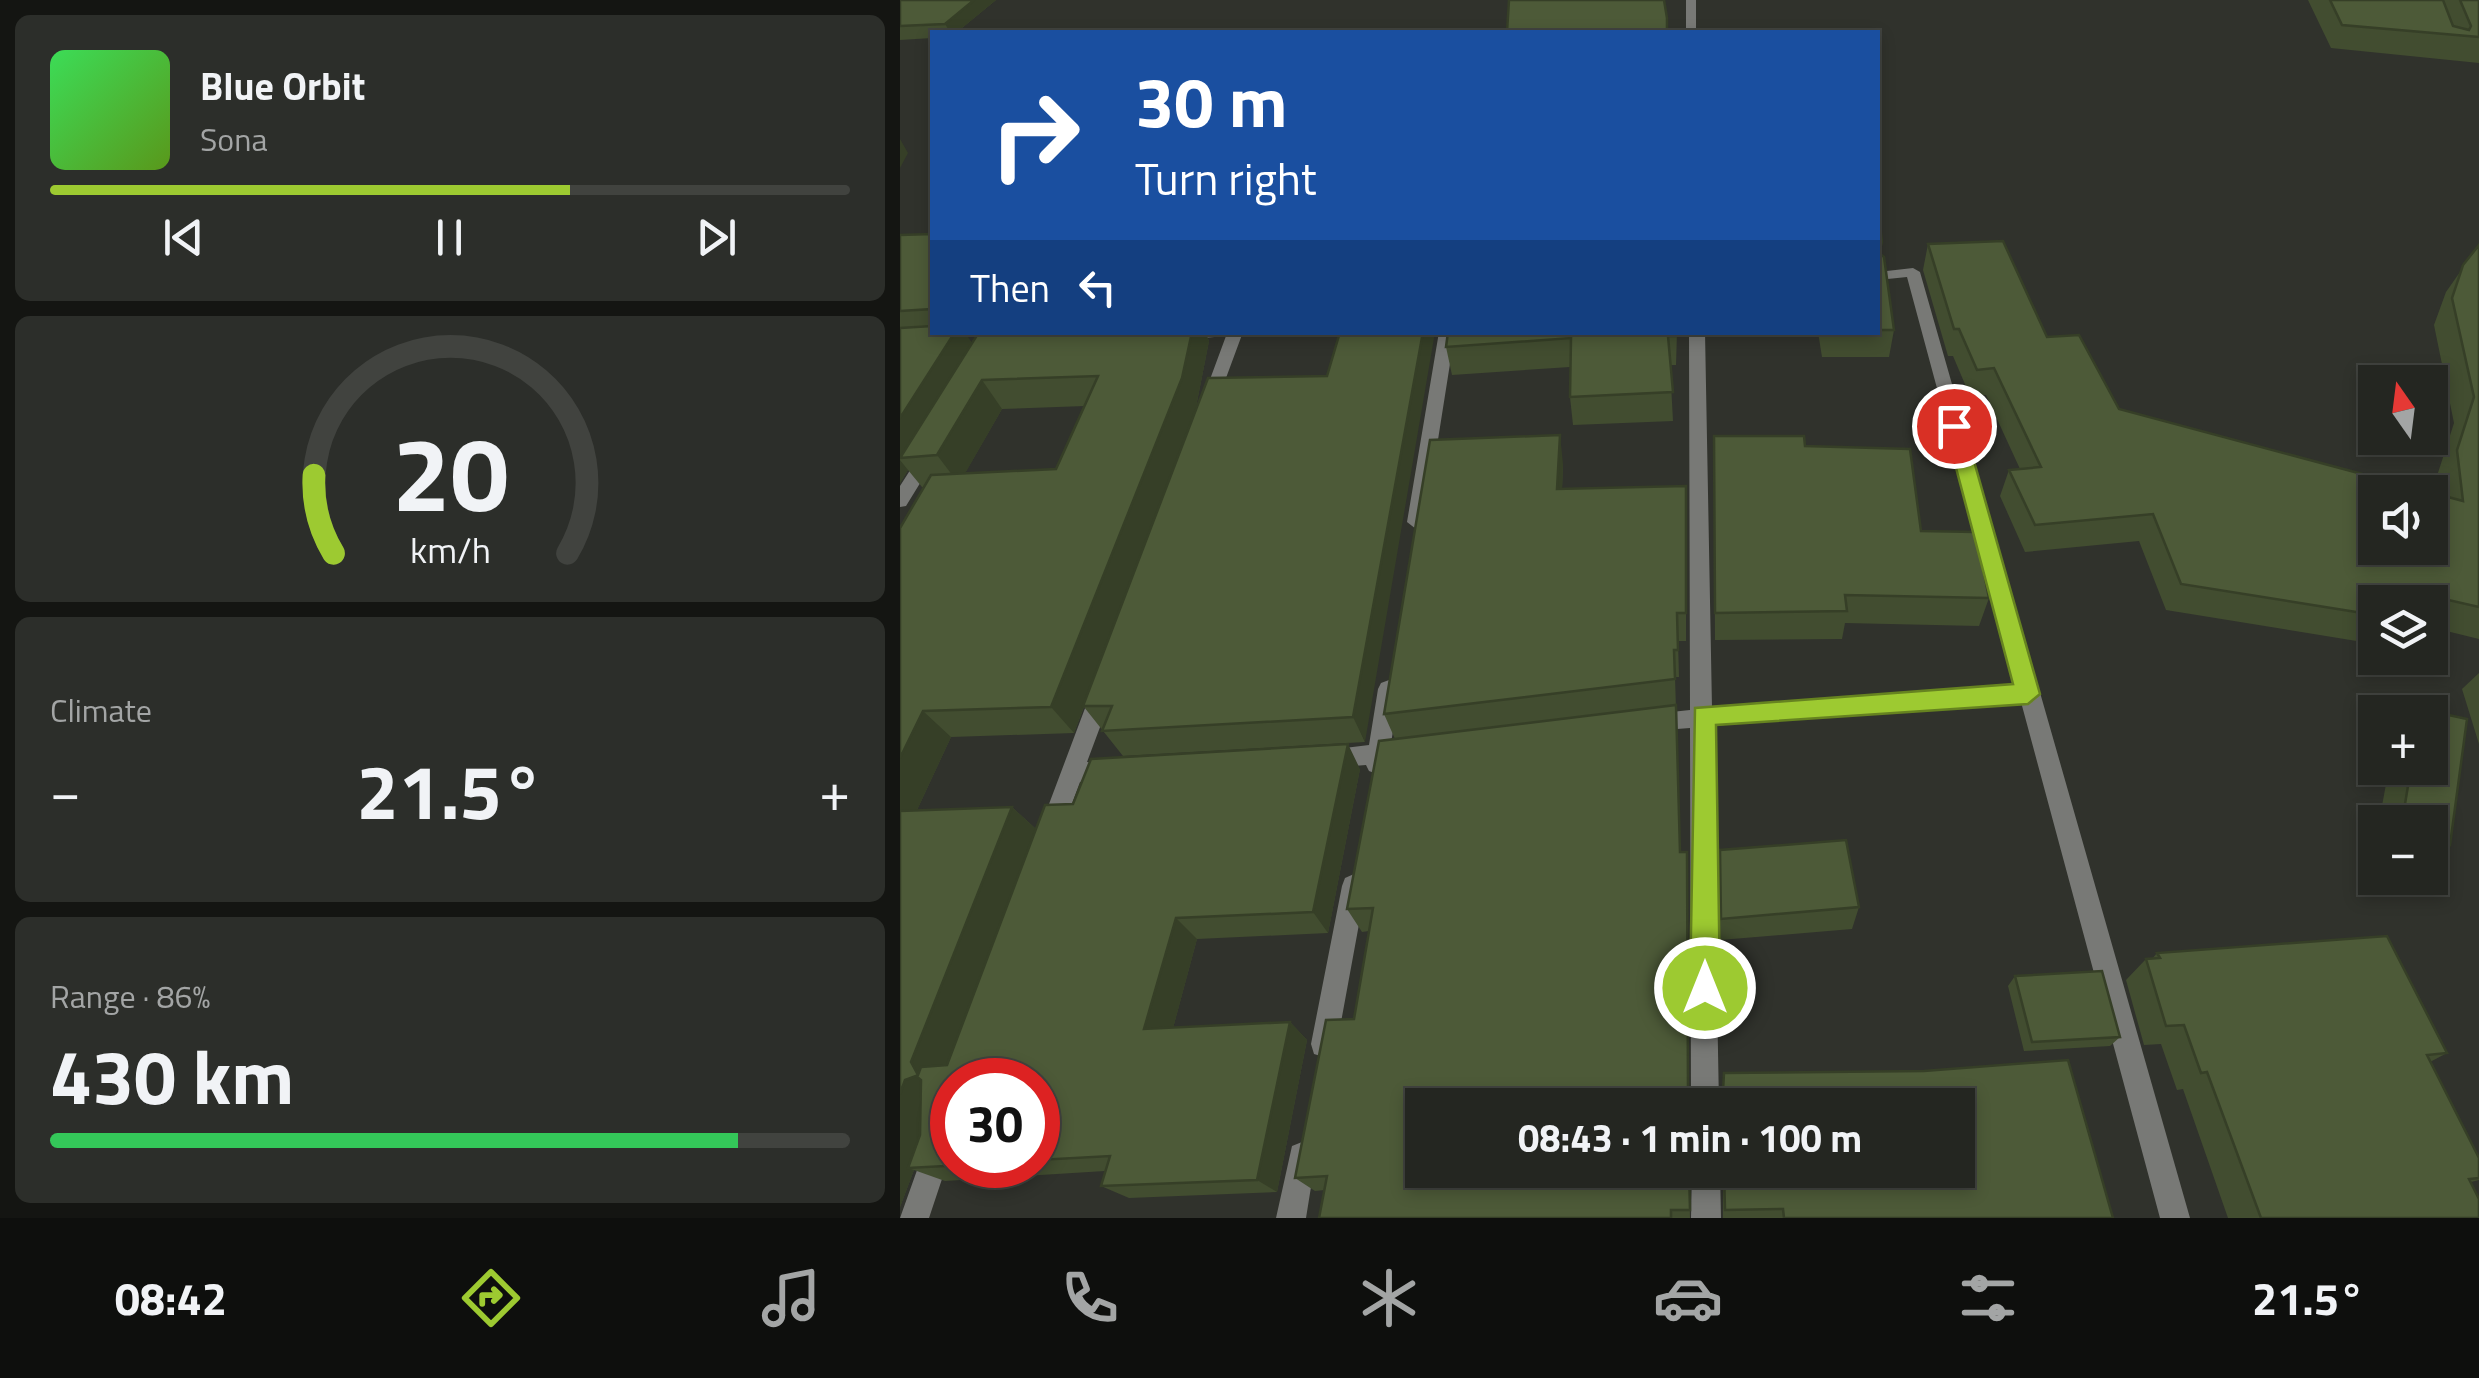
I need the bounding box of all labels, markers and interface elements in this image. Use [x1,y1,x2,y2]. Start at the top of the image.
text: 30 m [1135,48,1288,154]
text: Blue Orbit [200,57,365,115]
icon: right [970,70,1100,200]
text: Sona [200,115,267,163]
text: Turn right [1135,144,1317,212]
icon: previous [156,210,211,265]
icon: pause [422,210,477,265]
icon: next [689,210,744,265]
text: Then [970,259,1050,317]
icon: left [1070,260,1125,315]
north arrow [2358,365,2448,455]
map controls [2358,365,2448,895]
pin [1912,384,1997,469]
text: 20 [392,393,508,551]
icon: arrive [1927,399,1982,454]
button: sound [2358,475,2448,565]
text: km/h [410,522,490,577]
button: layers [2358,585,2448,675]
text: Climate [50,686,152,734]
button: + [2358,695,2448,785]
text: 21.5° [356,734,544,848]
text: − [50,749,81,832]
text: + [819,749,850,832]
button: − [2358,805,2448,895]
position arrow [1653,936,1757,1040]
text: Range · 86% [50,972,210,1020]
text: 430 km [50,1019,294,1133]
speed limit sign: 30 [930,1058,1060,1188]
text: 08:43 · 1 min · 100 m [1518,1109,1862,1167]
icon: directions [456,1263,526,1333]
icon: music [756,1263,826,1333]
icon: phone [1055,1263,1125,1333]
icon: climate [1354,1263,1424,1333]
icon: car [1653,1263,1723,1333]
icon: filters [1953,1263,2023,1333]
text: 08:42 [115,1264,227,1332]
text: 21.5° [2252,1264,2364,1332]

